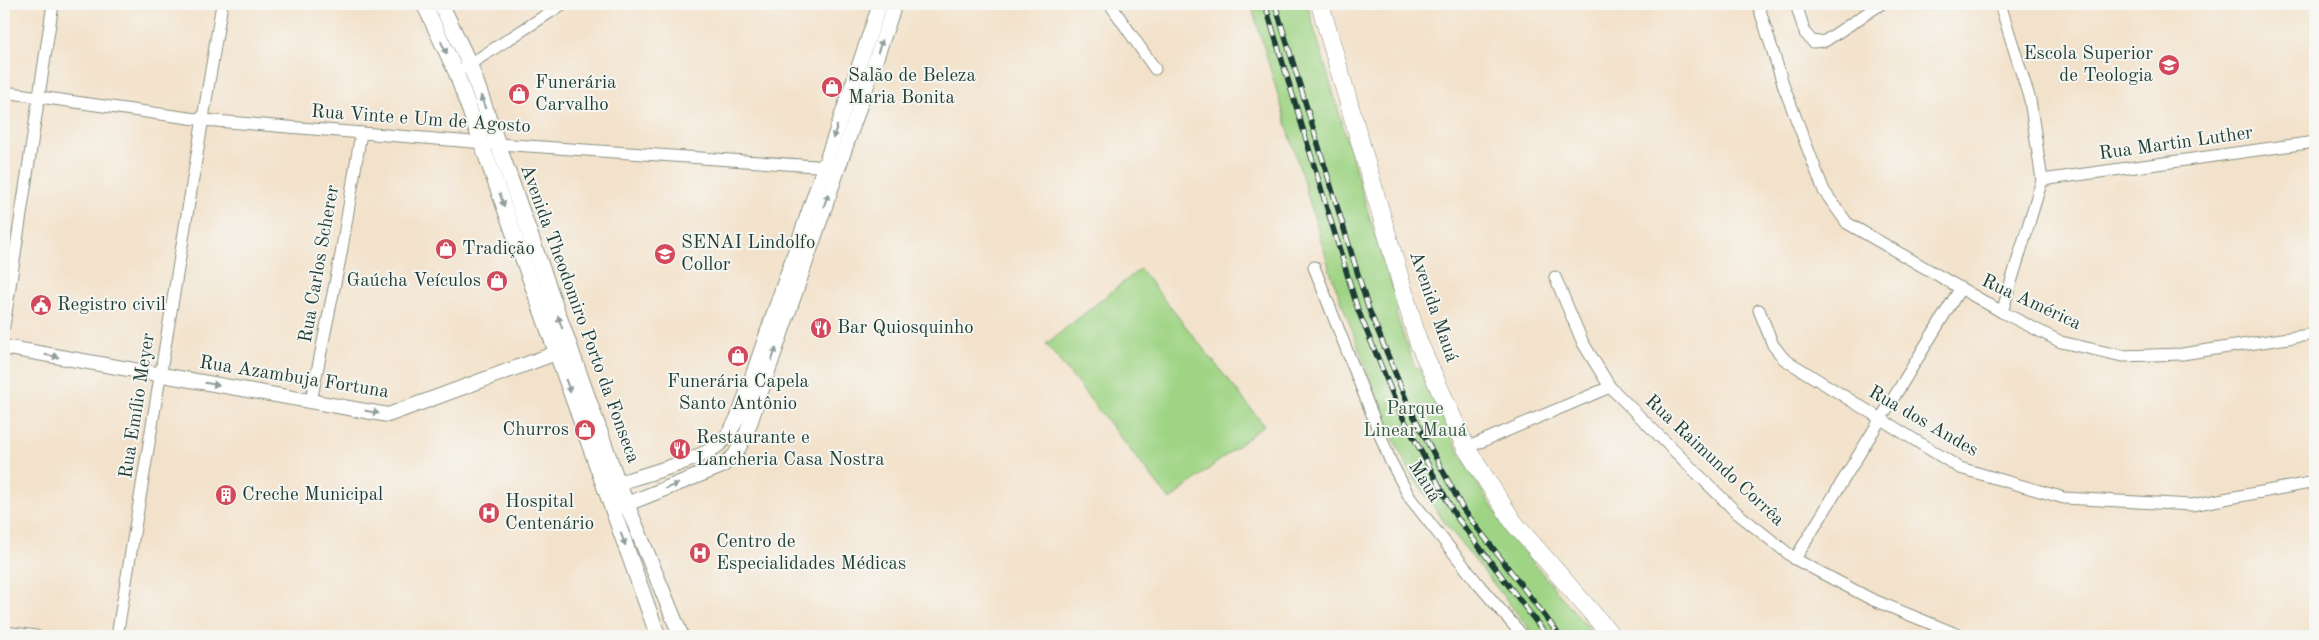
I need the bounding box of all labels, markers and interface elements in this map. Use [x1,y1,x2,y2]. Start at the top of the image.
one-way arrow [877,39,884,54]
one-way arrow [441,41,449,55]
place label: Escola Superior de Teologia [2023,45,2154,86]
school or university icon: Escola Superior de Teologia [2157,53,2181,77]
place label: Salão de Beleza Maria Bonita [848,67,976,108]
place label: Funerária Carvalho [535,74,617,115]
shop icon: Salão de Beleza Maria Bonita [820,75,844,99]
shop icon: Funerária Carvalho [507,82,531,106]
one-way arrow [479,95,486,110]
street label: Rua Vinte e Um de Agosto [311,103,531,137]
street label: Rua Martin Luther [2098,124,2254,164]
one-way arrow [831,125,838,140]
street label: Avenida Theodomiro Porto da Fonseca [516,162,642,466]
street label: Rua Carlos Scherer [297,183,343,344]
one-way arrow [823,192,830,207]
one-way arrow [498,193,506,208]
place label: SENAI Lindolfo Collor [681,234,816,275]
shop icon: Tradição [434,237,458,261]
place label: Tradição [462,240,535,259]
school or university icon: SENAI Lindolfo Collor [653,242,677,266]
street label: Avenida Mauá [1405,249,1461,366]
shop icon: Gaúcha Veículos [485,269,509,293]
place label: Gaúcha Veículos [347,272,481,291]
street label: Rua América [1978,272,2084,335]
public building icon: Registro civil [29,293,53,317]
place label: Registro civil [57,296,166,315]
one-way arrow [556,314,564,329]
restaurant icon: Bar Quiosquinho [809,316,833,340]
place label: Bar Quiosquinho [837,319,974,338]
street label: Rua Emílio Meyer [117,332,159,480]
shop icon: Funerária Capela Santo Antônio [726,344,750,368]
one-way arrow [771,346,778,361]
one-way arrow [44,352,60,360]
street label: Rua Azambuja Fortuna [198,354,391,402]
place label: Funerária Capela Santo Antônio [667,373,810,414]
one-way arrow [564,379,572,394]
one-way arrow [204,381,220,389]
street label: Rua dos Andes [1865,383,1981,461]
street label: Rua Raimundo Corrêa [1641,392,1788,531]
park label: Parque Linear Mauá [1363,400,1468,441]
one-way arrow [364,409,380,417]
shop icon: Churros [573,418,597,442]
place label: Churros [503,421,569,440]
place label: Restaurante e Lancheria Casa Nostra [696,429,885,470]
restaurant icon: Restaurante e Lancheria Casa Nostra [668,437,692,461]
street label: Mauá [1404,458,1444,507]
one-way arrow [664,482,679,489]
building icon: Creche Municipal [214,483,238,507]
place label: Creche Municipal [242,486,383,505]
place label: Hospital Centenário [505,493,594,534]
hospital icon: Hospital Centenário [477,501,501,525]
one-way arrow [619,532,627,547]
place label: Centro de Especialidades Médicas [716,533,906,574]
hospital icon: Centro de Especialidades Médicas [688,541,712,565]

